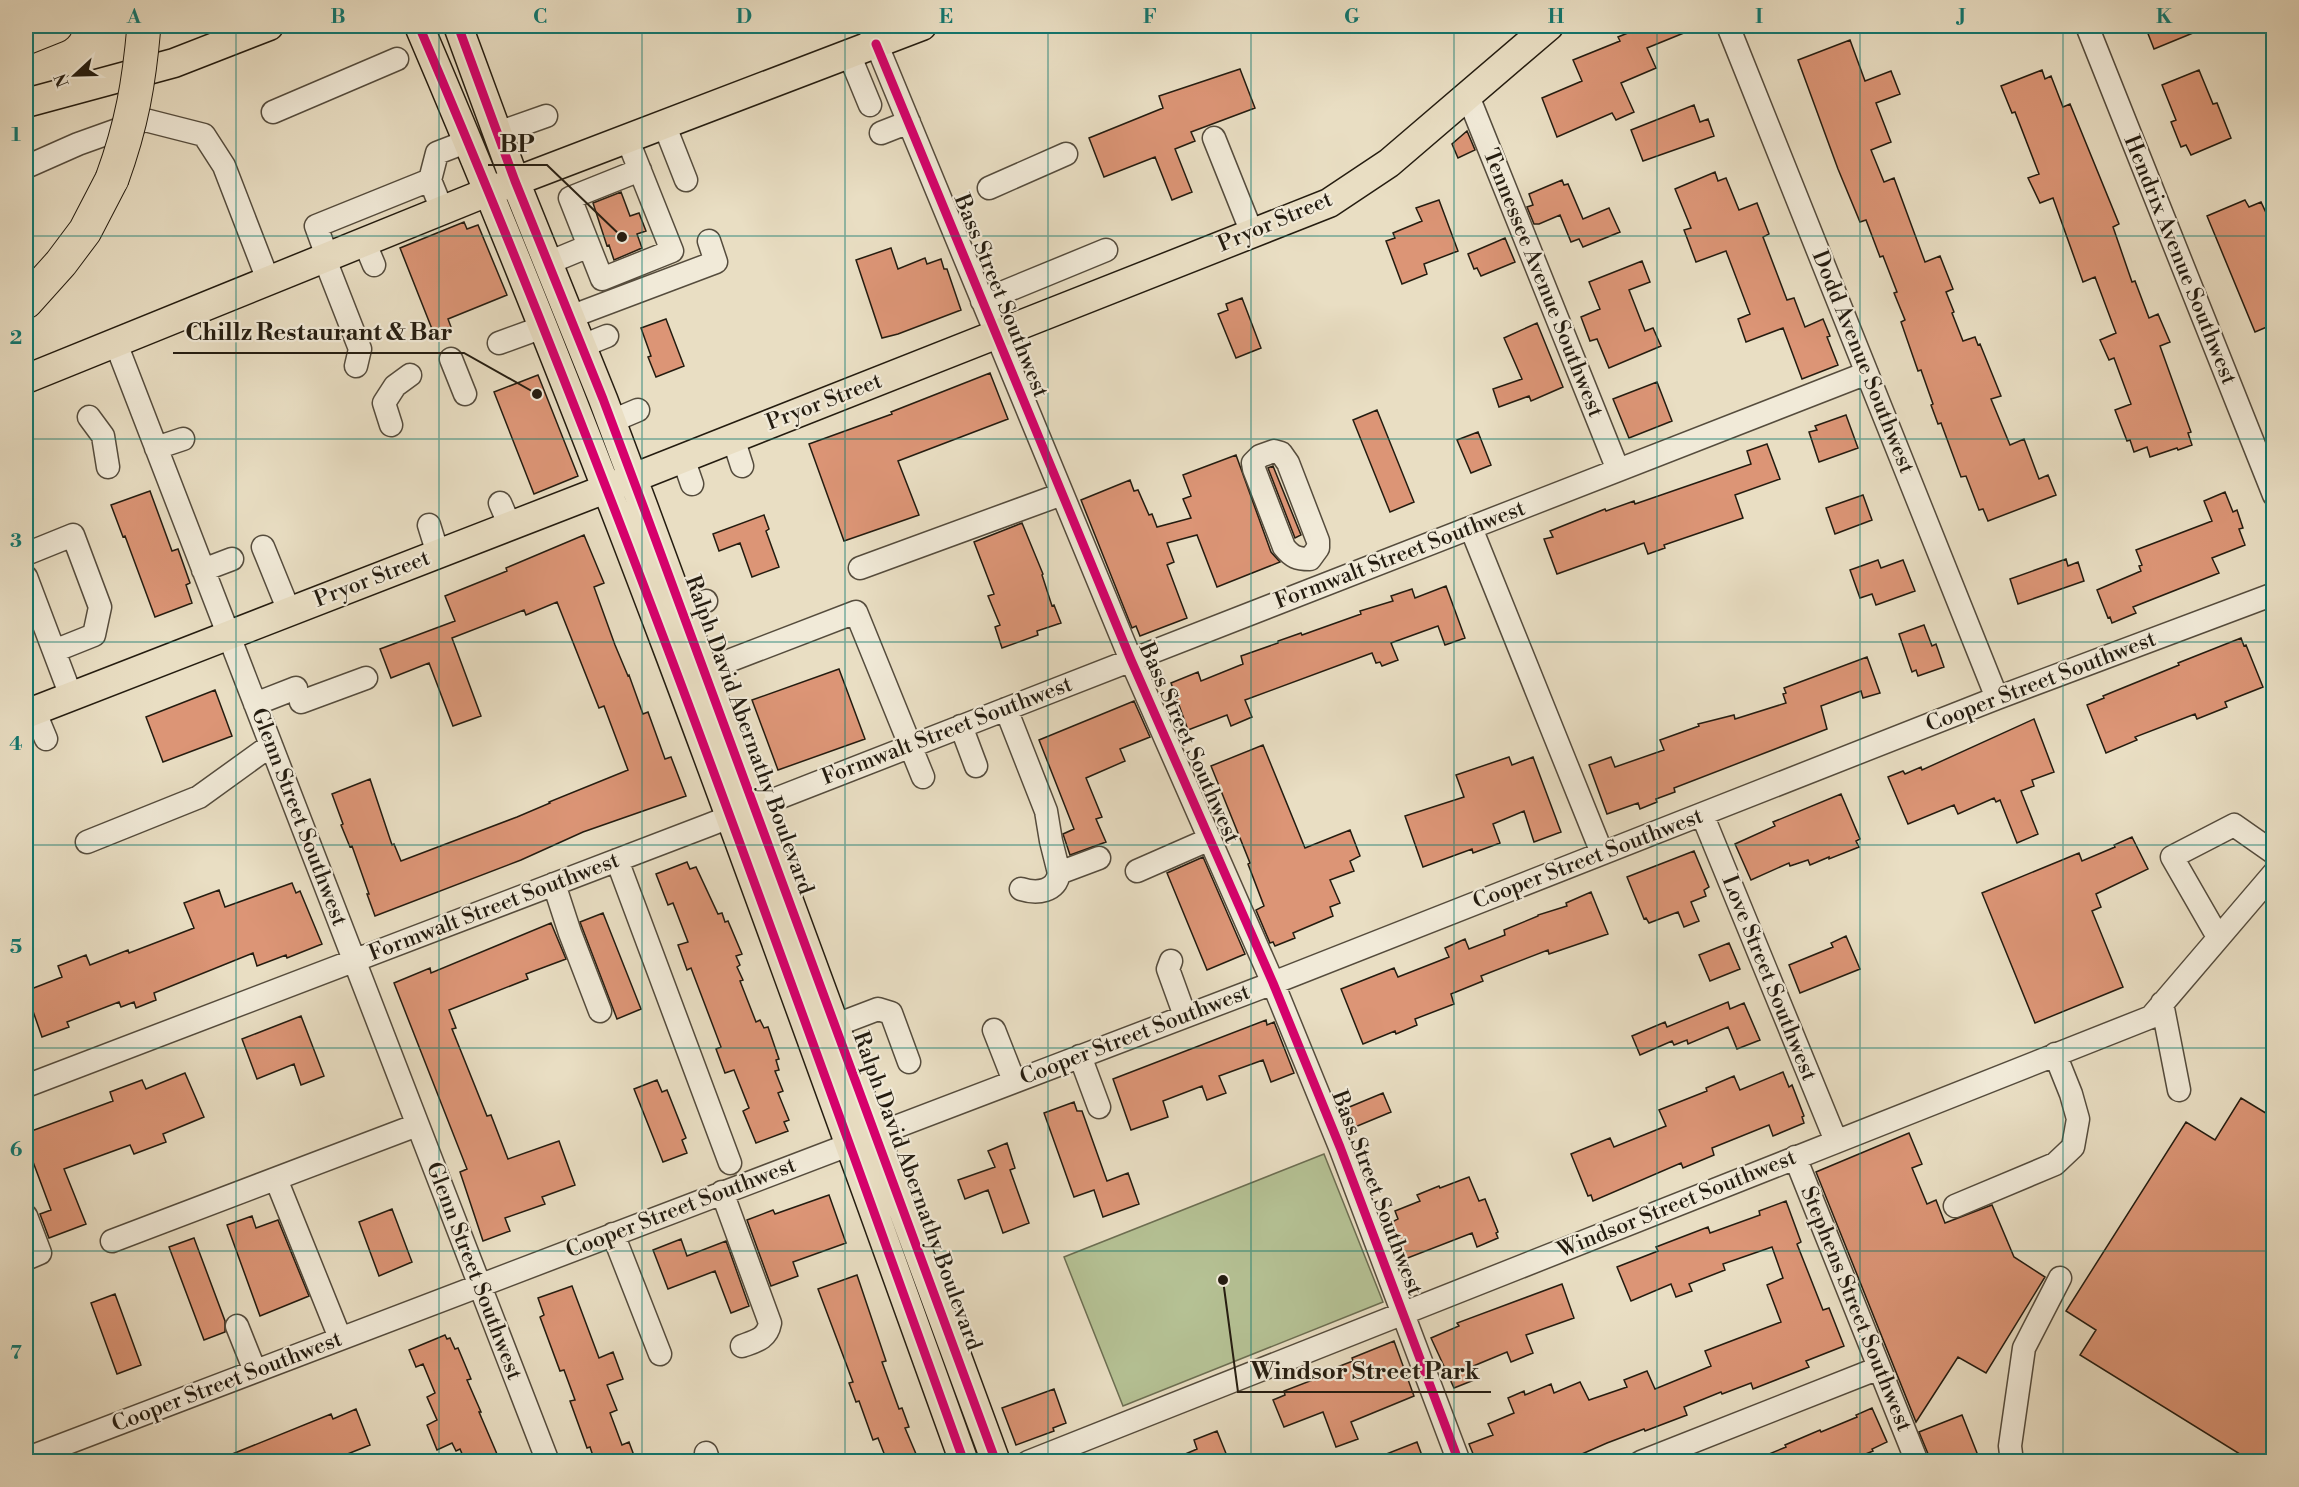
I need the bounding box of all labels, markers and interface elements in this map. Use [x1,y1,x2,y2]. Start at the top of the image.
text: A [126,5,142,30]
text: B [330,5,346,30]
text: C [533,5,547,30]
text: D [736,5,752,30]
text: E [939,5,953,30]
text: F [1143,5,1157,30]
text: G [1344,5,1360,30]
text: H [1548,5,1565,30]
text: I [1755,5,1763,30]
text: J [1955,5,1966,30]
text: K [2156,5,2173,30]
north arrow [45,45,105,105]
text: N [50,70,74,90]
text: 1 [11,123,21,148]
callout: BP [488,123,547,165]
text: BP [500,130,535,160]
street label: Hendrix Avenue Southwest [2118,131,2243,389]
street label: Tennessee Avenue Southwest [1477,145,1609,421]
street label: Pryor Street [1214,186,1337,258]
street label: Bass Street Southwest [947,189,1054,402]
street label: Dodd Avenue Southwest [1806,246,1920,478]
callout: Chillz Restaurant & Bar [173,311,464,353]
text: Chillz Restaurant & Bar [185,318,453,348]
text: 2 [10,326,22,351]
street label: Pryor Street [762,368,886,436]
street label: Formwalt Street Southwest [1271,495,1529,615]
text: 3 [10,529,22,554]
street label: Pryor Street [310,545,434,613]
street label: Ralph David Abernathy Boulevard [679,572,820,899]
street label: Cooper Street Southwest [1922,626,2160,738]
street label: Bass Street Southwest [1132,637,1246,848]
street label: Formwalt Street Southwest [818,671,1076,791]
street label: Glenn Street Southwest [245,704,353,930]
text: 4 [9,732,23,757]
street label: Cooper Street Southwest [1469,803,1707,915]
street label: Formwalt Street Southwest [365,847,623,967]
street label: Love Street Southwest [1715,871,1823,1085]
text: 5 [10,935,22,960]
street label: Cooper Street Southwest [1016,979,1254,1091]
street label: Ralph David Abernathy Boulevard [847,1028,988,1355]
street label: Bass Street Southwest [1325,1086,1429,1299]
text: 6 [10,1138,23,1163]
street label: Windsor Street Southwest [1553,1144,1800,1265]
street label: Cooper Street Southwest [562,1152,800,1264]
street label: Glenn Street Southwest [420,1158,528,1384]
street label: Stephens Street Southwest [1794,1182,1918,1436]
street label: Cooper Street Southwest [108,1326,346,1438]
text: 7 [10,1341,22,1366]
callout: Windsor Street Park [1238,1350,1491,1392]
text: Windsor Street Park [1249,1357,1481,1387]

